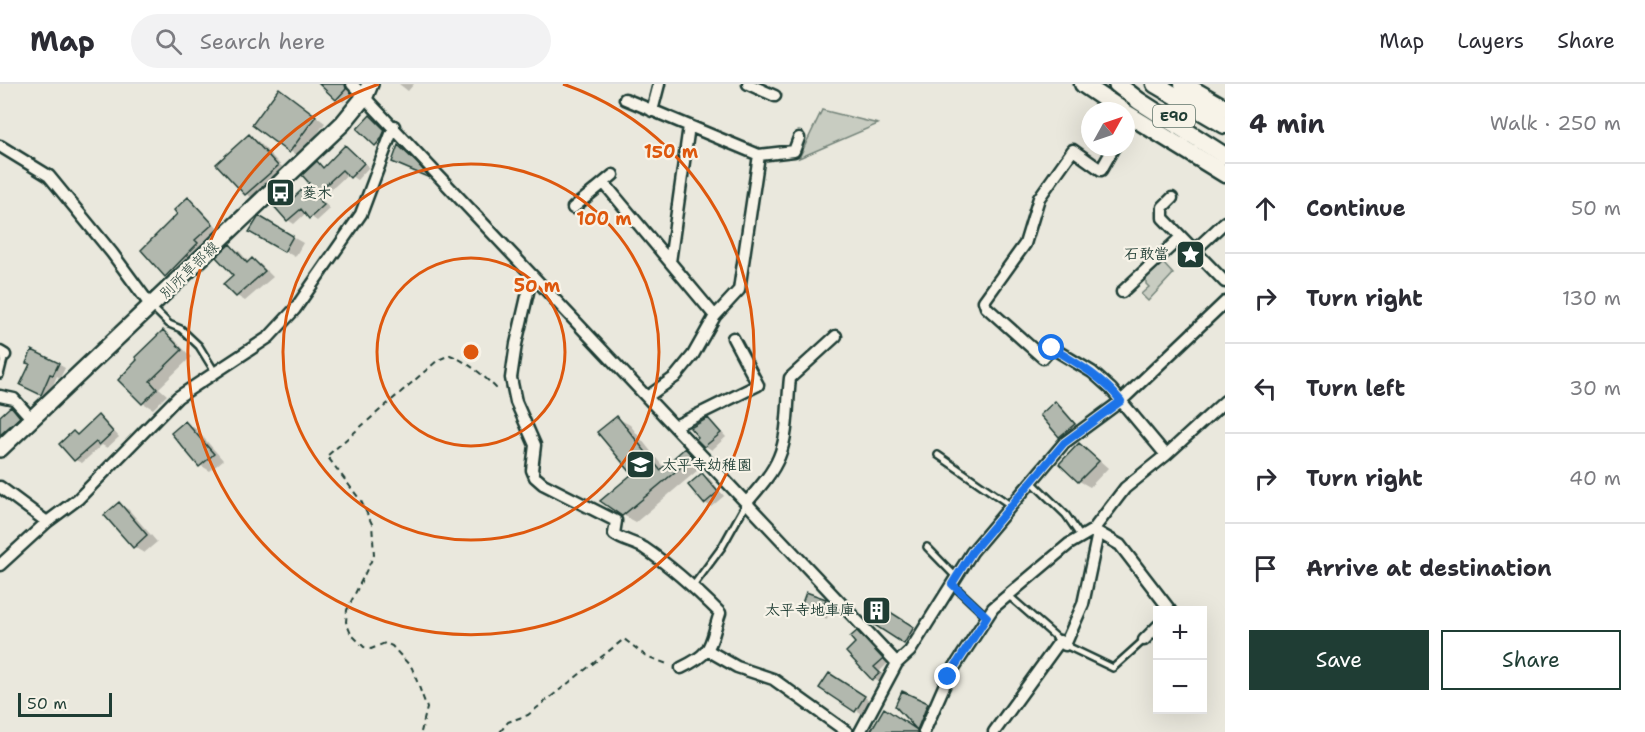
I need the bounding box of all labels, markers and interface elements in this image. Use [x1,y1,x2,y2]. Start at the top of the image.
search box [131,14,551,68]
text: Map [30,22,95,60]
icon: search [152,25,185,58]
text: Search here [200,27,325,56]
text: Map [1379,27,1424,55]
text: Layers [1457,27,1524,55]
text: Share [1557,27,1615,55]
north arrow [1081,102,1135,156]
road number: E90 [1153,105,1195,127]
text: 4 min [1249,106,1325,141]
text: Walk · 250 m [1490,110,1621,136]
text: 150 m [644,140,699,164]
bus stop icon: 菱木 [265,177,297,209]
place label: 菱木 [302,183,332,203]
icon: ahead [1249,192,1282,225]
text: Continue [1306,194,1406,223]
text: 50 m [1571,195,1621,221]
text: 100 m [576,207,632,231]
street label: 別所草部線 [155,237,223,303]
place icon: 石敢當 [1174,238,1206,270]
place label: 石敢當 [1124,244,1169,264]
text: 50 m [514,274,561,298]
icon: right [1249,282,1282,315]
text: Turn right [1306,284,1423,313]
text: 130 m [1562,285,1621,311]
route start [1038,334,1064,360]
centre of rings [461,342,481,362]
icon: left [1249,372,1282,405]
text: Turn left [1306,374,1405,403]
text: 30 m [1569,375,1621,401]
school or university icon: 太平寺幼稚園 [625,449,657,481]
place label: 太平寺幼稚園 [662,455,752,475]
icon: right [1249,462,1282,495]
text: Turn right [1306,464,1423,493]
text: 40 m [1569,465,1621,491]
icon: arrive [1249,552,1282,585]
text: Arrive at destination [1306,554,1552,583]
building icon: 太平寺地車庫 [860,594,892,626]
place label: 太平寺地車庫 [765,600,855,620]
map controls [1153,606,1207,714]
button: + [1153,606,1207,660]
button: Save [1249,630,1429,690]
button: Share [1441,630,1621,690]
button: − [1153,660,1207,714]
route end [934,663,960,689]
scale bar [18,690,112,718]
text: 50 m [27,693,67,714]

